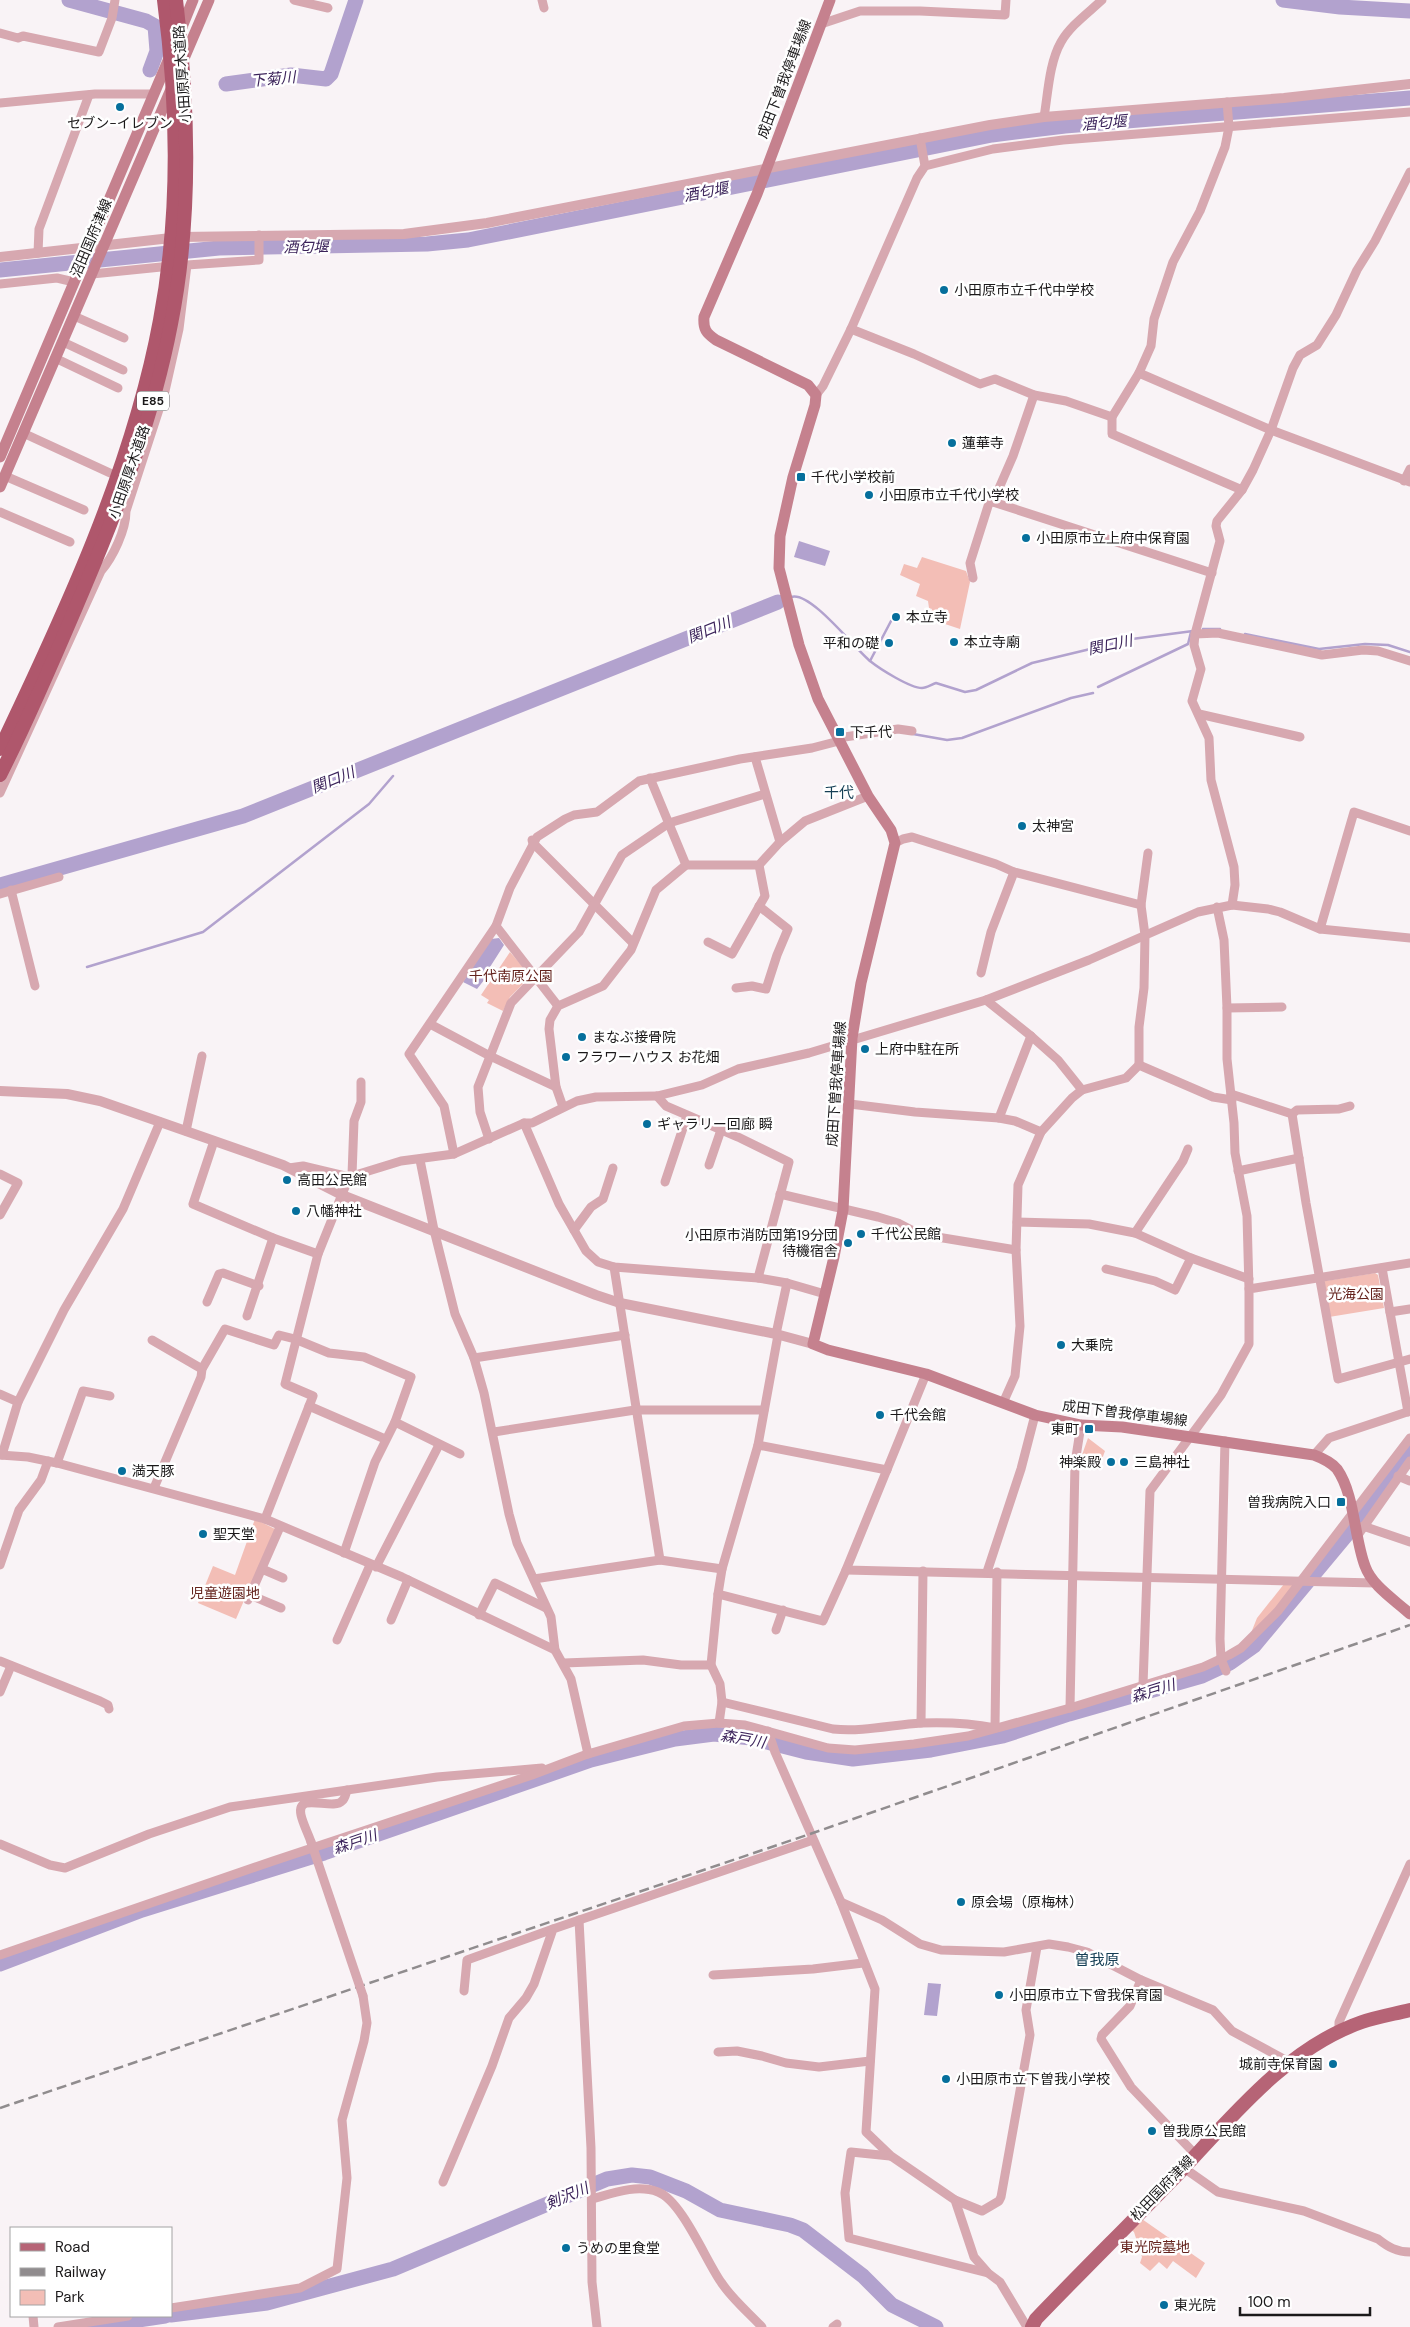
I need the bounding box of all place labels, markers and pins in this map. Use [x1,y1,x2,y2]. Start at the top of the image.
marker: セブン-イレブン [114,101,126,113]
place label: セブン-イレブン [67,114,173,132]
place label: 小田原市立千代中学校 [954,281,1094,299]
marker: 小田原市立千代中学校 [938,284,950,296]
place label: 蓮華寺 [962,434,1004,452]
marker: 蓮華寺 [946,437,958,449]
place label: 千代小学校前 [811,468,895,486]
marker: 千代小学校前 [795,471,807,483]
place label: 小田原市立千代小学校 [879,486,1019,504]
marker: 小田原市立千代小学校 [863,489,875,501]
place label: 小田原市立上府中保育園 [1036,529,1190,547]
marker: 小田原市立上府中保育園 [1020,532,1032,544]
place label: 本立寺 [906,608,948,626]
marker: 本立寺 [890,611,902,623]
place label: 本立寺廟 [964,633,1020,651]
place label: 平和の礎 [823,634,879,652]
marker: 本立寺廟 [948,636,960,648]
marker: 平和の礎 [883,637,895,649]
place label: 下千代 [850,723,892,741]
marker: 下千代 [834,726,846,738]
place label: 太神宮 [1032,817,1074,835]
marker: 太神宮 [1016,820,1028,832]
place label: まなぶ接骨院 [592,1028,676,1046]
marker: まなぶ接骨院 [576,1031,588,1043]
place label: 上府中駐在所 [875,1040,959,1058]
marker: 上府中駐在所 [859,1043,871,1055]
place label: フラワーハウス お花畑 [576,1048,719,1066]
marker: フラワーハウス お花畑 [560,1051,572,1063]
place label: ギャラリー回廊 瞬 [657,1115,773,1133]
marker: ギャラリー回廊 瞬 [641,1118,653,1130]
place label: 高田公民館 [297,1171,367,1189]
marker: 高田公民館 [281,1174,293,1186]
place label: 八幡神社 [306,1202,362,1220]
marker: 八幡神社 [290,1205,302,1217]
place label: 千代公民館 [871,1225,941,1243]
place label: 小田原市消防団第19分団 待機宿舎 [685,1226,838,1260]
marker: 千代公民館 [855,1228,867,1240]
marker: 小田原市消防団第19分団 待機宿舎 [842,1237,854,1249]
place label: 大乗院 [1071,1336,1113,1354]
marker: 大乗院 [1055,1339,1067,1351]
place label: 千代会館 [890,1406,946,1424]
marker: 千代会館 [874,1409,886,1421]
place label: 東町 [1051,1420,1079,1438]
marker: 東町 [1083,1423,1095,1435]
place label: 神楽殿 [1059,1453,1101,1471]
place label: 三島神社 [1134,1453,1190,1471]
marker: 神楽殿 [1105,1456,1117,1468]
marker: 三島神社 [1118,1456,1130,1468]
place label: 満天豚 [132,1462,175,1480]
marker: 満天豚 [116,1465,128,1477]
place label: 曽我病院入口 [1247,1493,1331,1511]
marker: 曽我病院入口 [1335,1496,1347,1508]
place label: 聖天堂 [213,1525,255,1543]
marker: 聖天堂 [197,1528,209,1540]
place label: 原会場（原梅林） [971,1893,1083,1911]
marker: 原会場（原梅林） [955,1896,967,1908]
place label: 小田原市立下曾我保育園 [1009,1986,1163,2004]
marker: 小田原市立下曾我保育園 [993,1989,1005,2001]
place label: 城前寺保育園 [1239,2055,1323,2073]
marker: 城前寺保育園 [1327,2058,1339,2070]
place label: 小田原市立下曽我小学校 [956,2070,1110,2088]
marker: 小田原市立下曽我小学校 [940,2073,952,2085]
place label: 曽我原公民館 [1162,2122,1246,2140]
marker: 曽我原公民館 [1146,2125,1158,2137]
place label: うめの里食堂 [576,2239,660,2257]
marker: うめの里食堂 [560,2242,572,2254]
place label: 東光院 [1174,2296,1216,2314]
marker: 東光院 [1158,2299,1170,2311]

